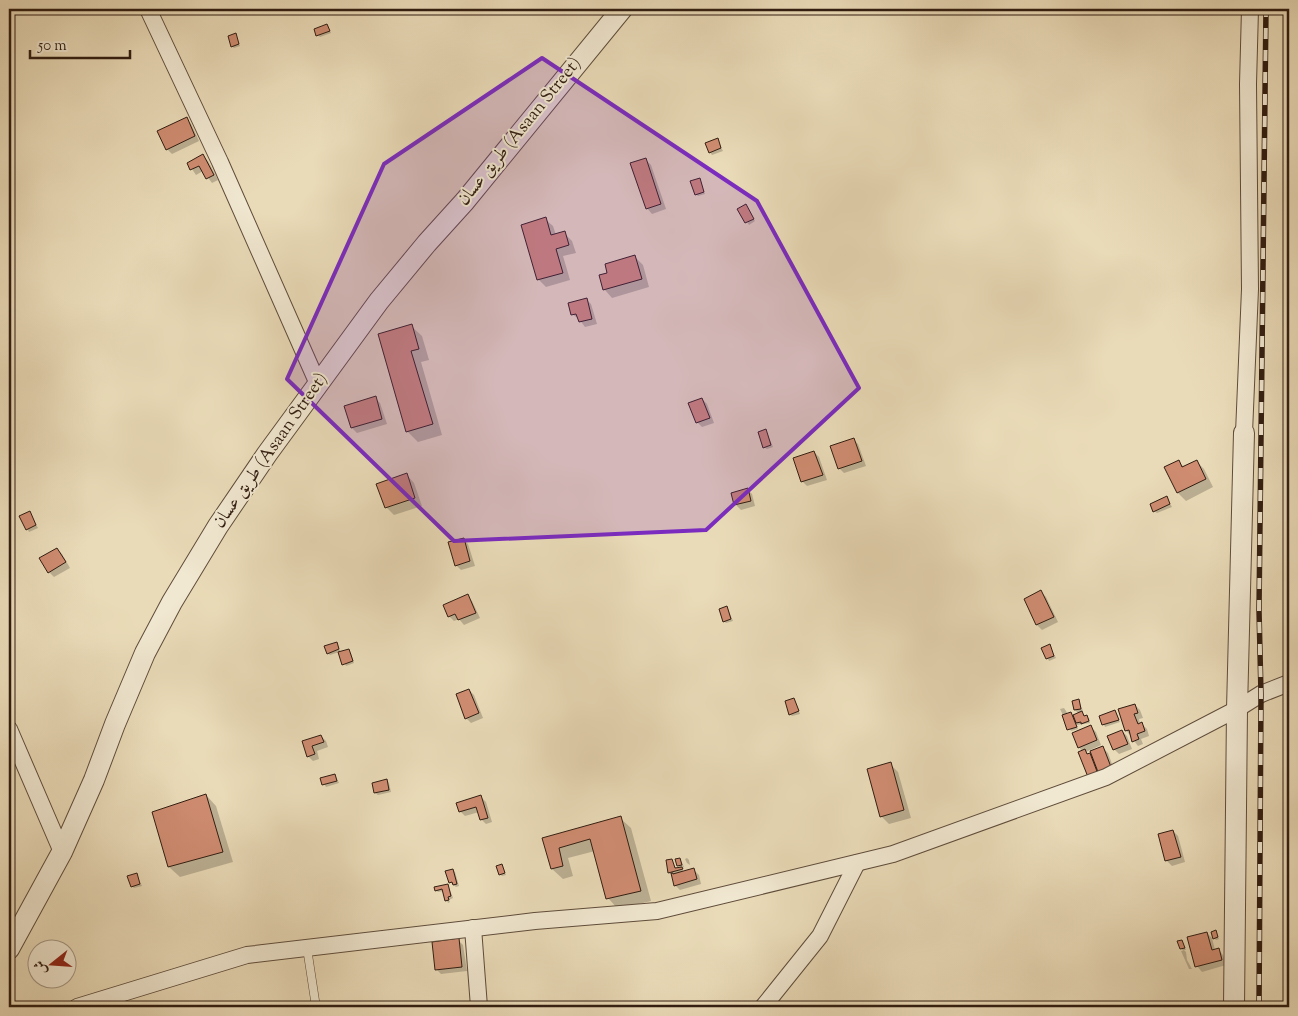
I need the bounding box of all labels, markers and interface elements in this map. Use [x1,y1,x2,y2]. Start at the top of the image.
scale bar [30,28,130,60]
text: 50 m [37,36,67,57]
street label: طريق عسان (Asaan Street) [452,52,588,212]
street label: طريق عسان (Asaan Street) [207,368,335,534]
north arrow [28,938,78,988]
text: ش [30,958,53,977]

